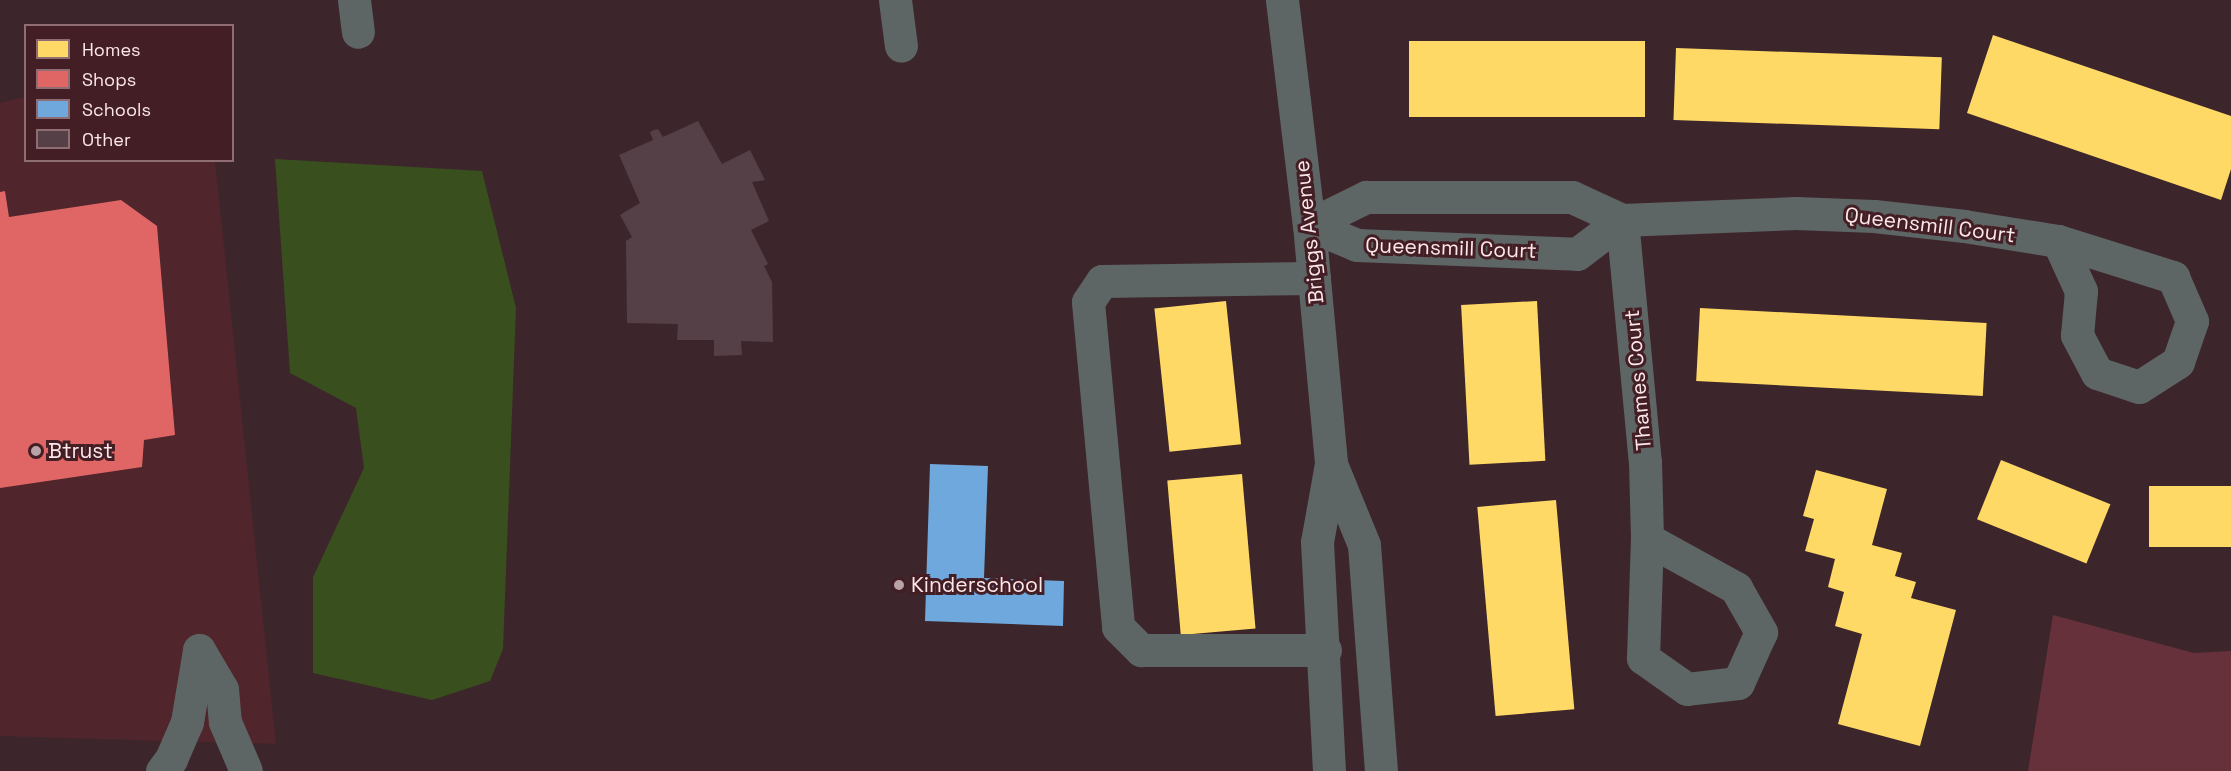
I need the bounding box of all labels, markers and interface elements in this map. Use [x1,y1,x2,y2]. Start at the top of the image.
legend [24,24,234,162]
text: Homes [82,38,141,61]
text: Shops [82,68,136,91]
text: Schools [82,98,151,121]
text: Other [82,128,131,151]
street label: Briggs Avenue [1289,159,1329,305]
street label: Queensmill Court [1843,202,2017,248]
street label: Queensmill Court [1365,232,1537,264]
street label: Thames Court [1619,309,1657,451]
place label: Btrust [48,438,113,464]
marker: Btrust [29,444,43,458]
place label: Kinderschool [911,572,1043,598]
marker: Kinderschool [892,578,906,592]

